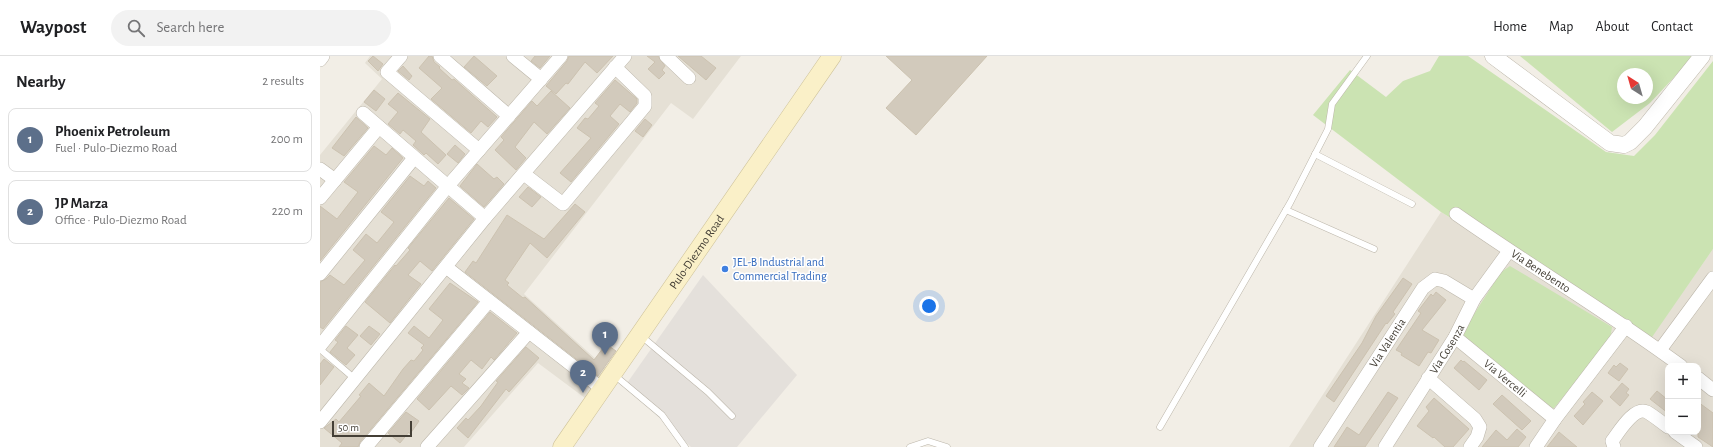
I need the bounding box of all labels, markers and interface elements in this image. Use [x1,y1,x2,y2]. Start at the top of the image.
search box [111,10,391,46]
icon: search [125,17,147,39]
text: Waypost [20,18,87,37]
text: Search here [157,20,224,35]
text: Home [1493,20,1527,34]
text: Map [1549,20,1573,34]
text: About [1595,20,1629,34]
text: Contact [1651,20,1693,34]
north arrow [1617,68,1653,104]
text: Nearby [16,73,66,90]
text: 2 results [262,75,304,88]
text: Phoenix Petroleum [55,124,170,139]
text: 1 [28,133,32,146]
text: 200 m [271,133,303,146]
text: Fuel · Pulo-Diezmo Road [55,142,177,155]
text: JP Marza [55,196,108,211]
text: 2 [27,205,33,218]
text: 220 m [272,205,303,218]
street label: Pulo-Diezmo Road [667,213,726,291]
text: Office · Pulo-Diezmo Road [55,214,187,227]
street label: Via Benebento [1509,247,1573,295]
place label: JEL-B Industrial and Commercial Trading [733,256,827,282]
marker: JEL-B Industrial and Commercial Trading [720,264,730,274]
your location [919,296,939,316]
street label: Via Valentia [1367,316,1408,370]
pin: 1 [592,322,618,355]
street label: Via Cosenza [1427,322,1467,376]
street label: Via Vercelli [1481,357,1529,399]
pin: 2 [570,360,596,393]
map controls [1665,363,1701,435]
button: + [1665,363,1701,399]
button: − [1665,399,1701,435]
scale bar [332,419,412,438]
text: 50 m [338,422,359,433]

